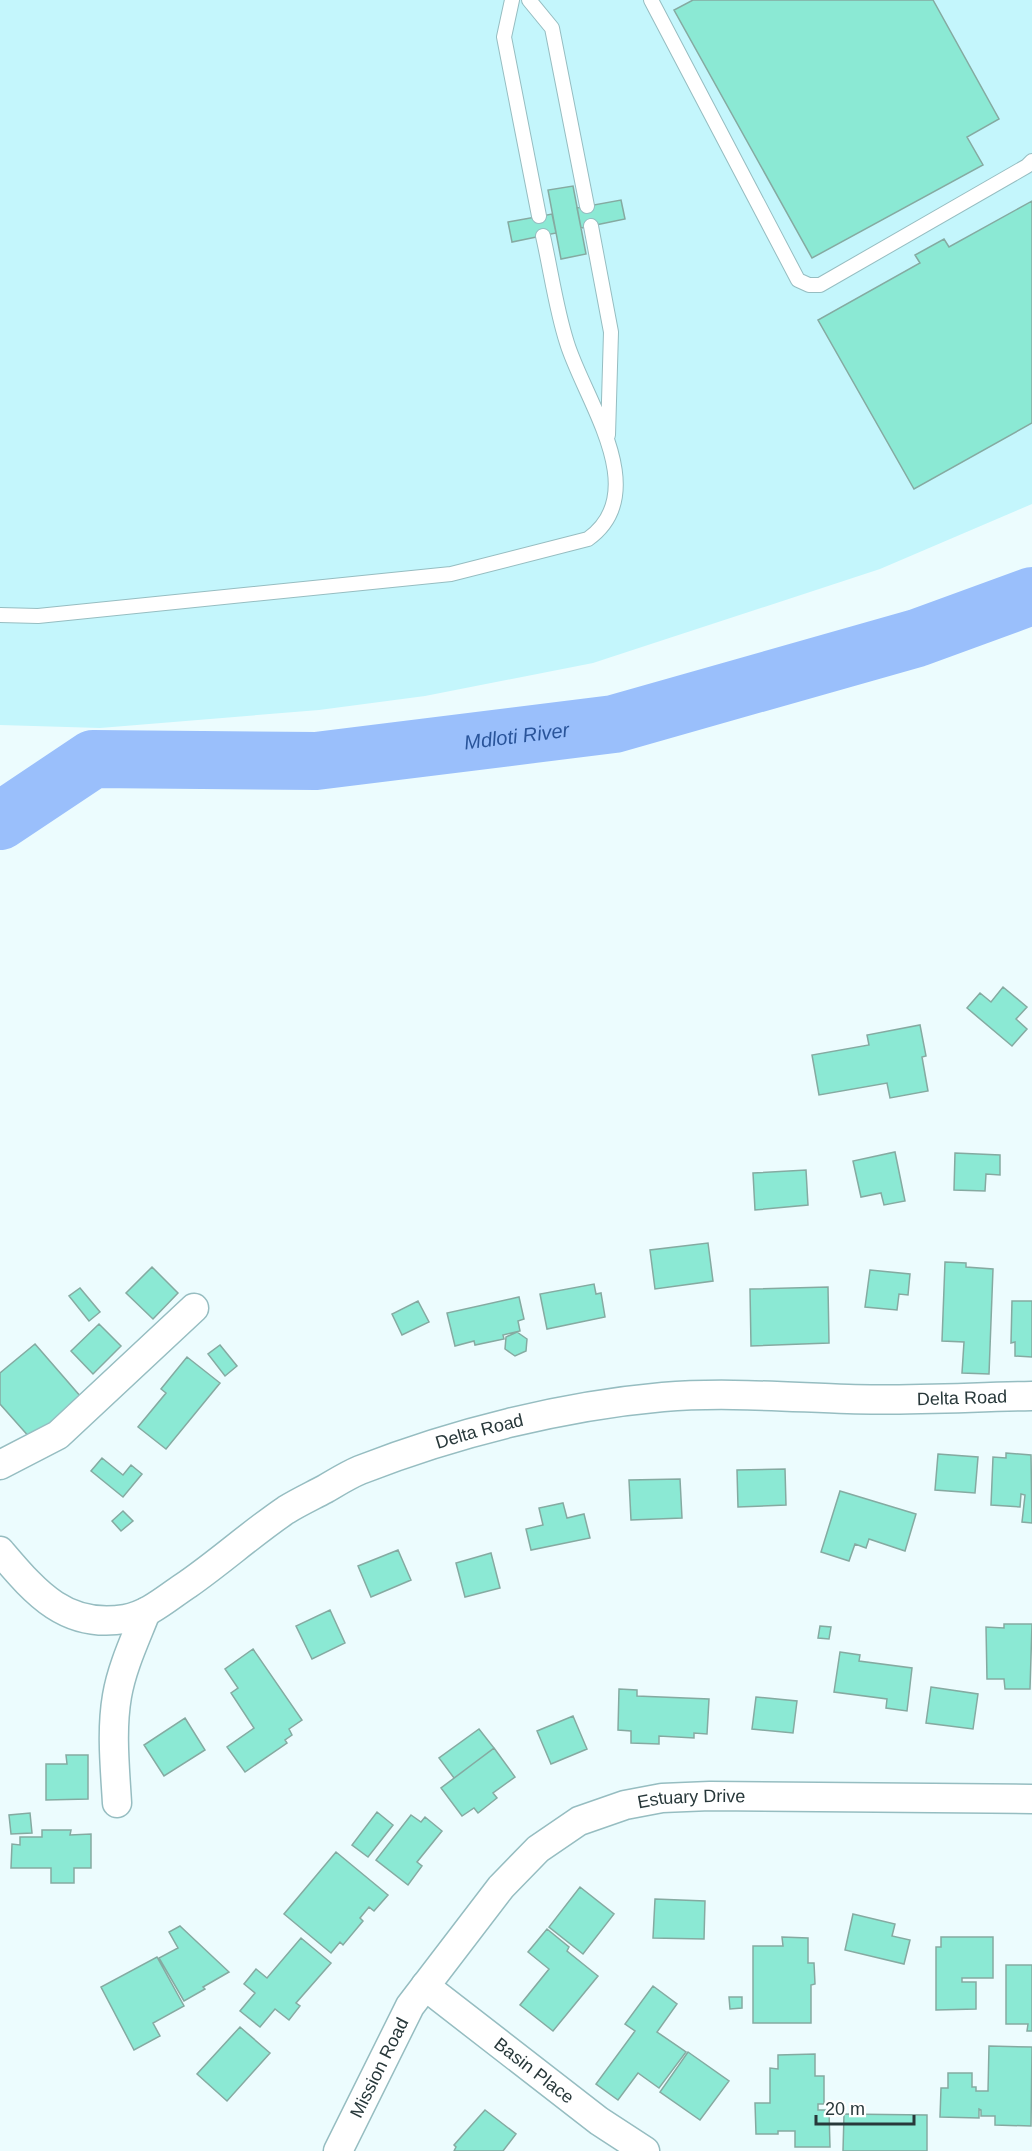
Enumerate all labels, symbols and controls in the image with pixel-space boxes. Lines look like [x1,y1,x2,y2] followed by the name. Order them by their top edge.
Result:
[463,718,572,754] water label: Mdloti River
[917,1387,1007,1409] street label: Delta Road
[433,1410,525,1453] street label: Delta Road
[636,1786,745,1812] street label: Estuary Drive
[346,2014,413,2121] street label: Mission Road
[490,2034,578,2108] street label: Basin Place
[816,2088,914,2126] scale bar
[825,2099,865,2119] text: 20 m

